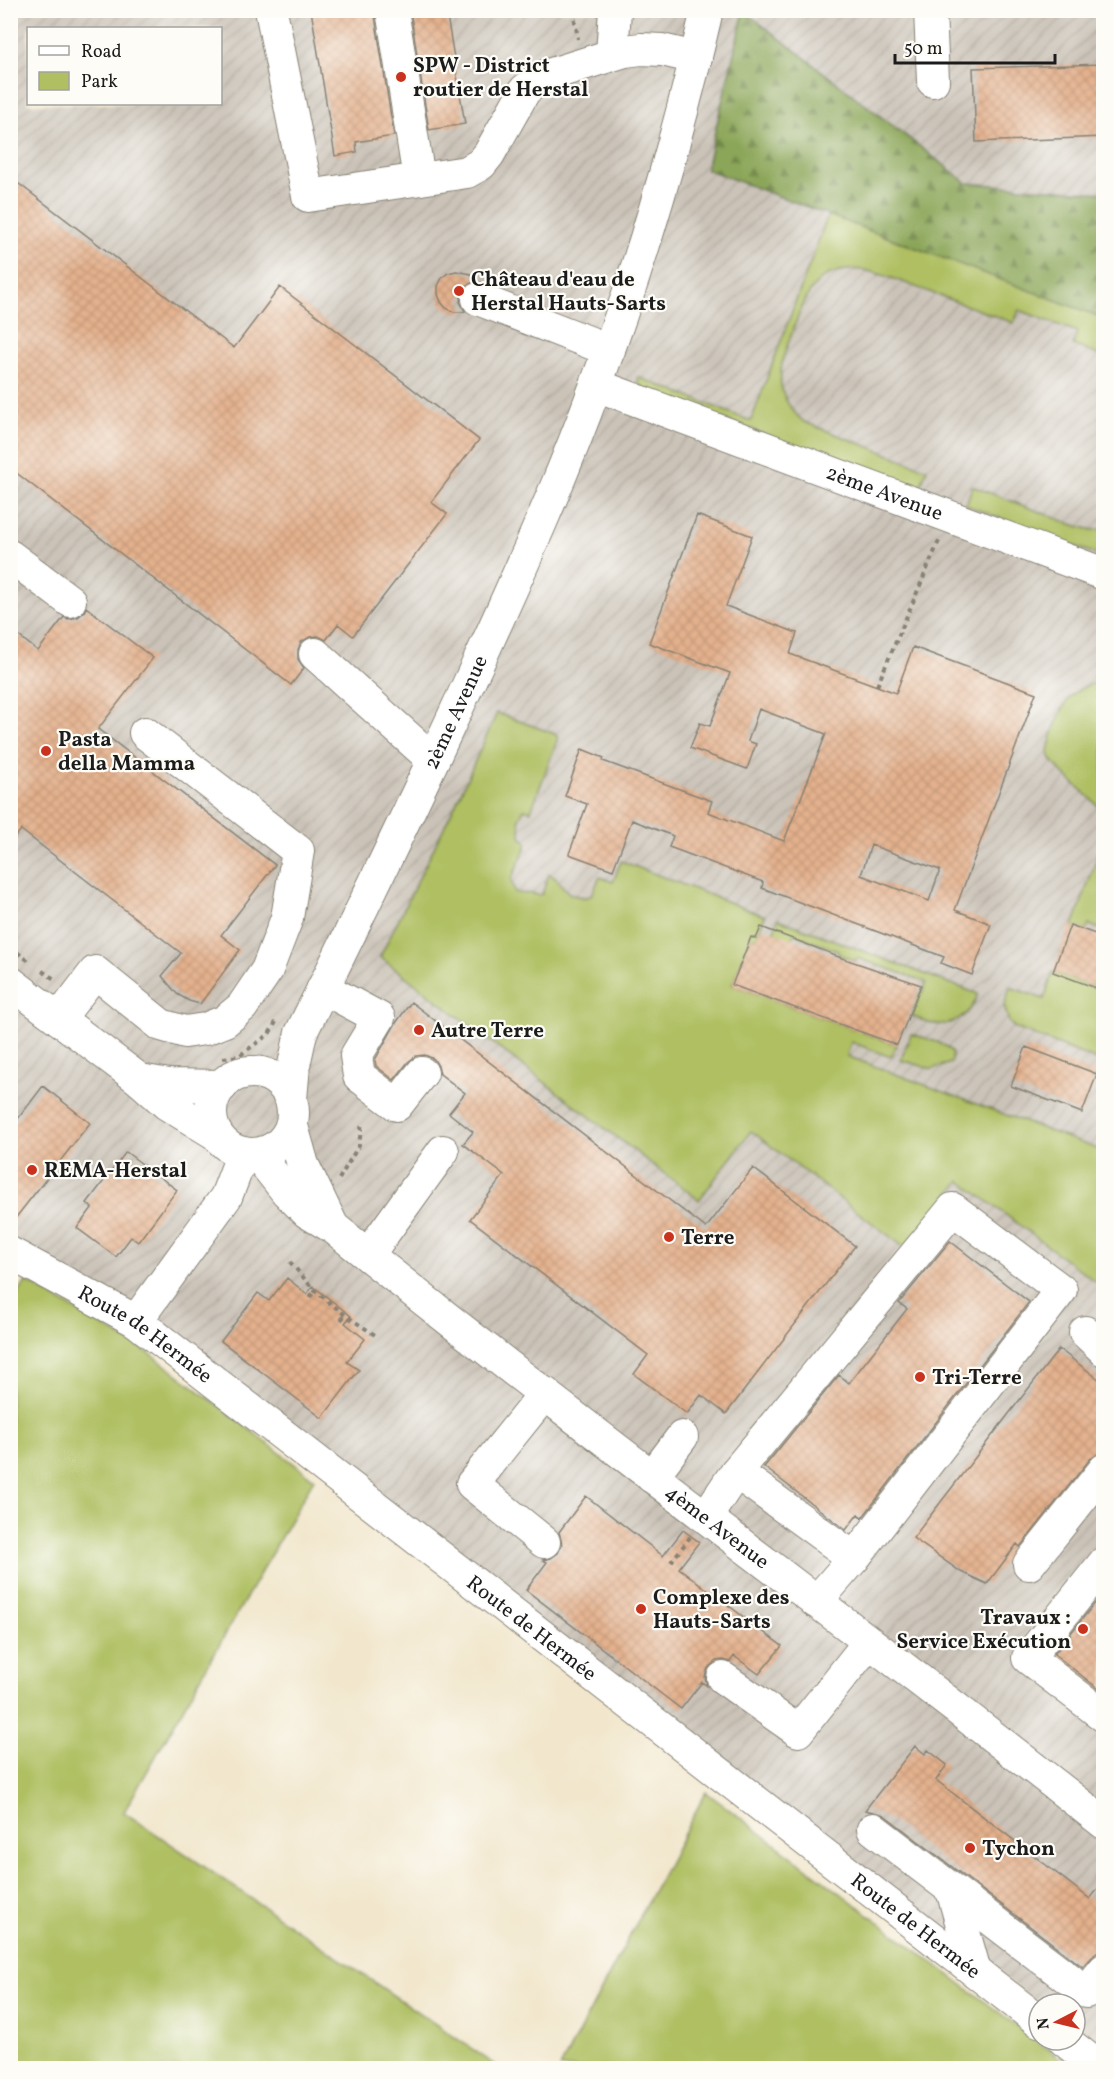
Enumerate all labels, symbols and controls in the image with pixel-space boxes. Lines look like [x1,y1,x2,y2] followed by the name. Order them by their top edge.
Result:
[27,27,222,105] legend
[895,27,1056,65] scale bar
[904,37,943,62] text: 50 m
[81,40,122,65] text: Road
[413,52,588,105] place label: SPW - District routier de Herstal
[81,70,118,95] text: Park
[394,70,408,84] marker: SPW - District routier de Herstal
[471,266,666,319] place label: Château d'eau de Herstal Hauts-Sarts
[452,284,466,298] marker: Château d'eau de Herstal Hauts-Sarts
[822,459,947,529] street label: 2ème Avenue
[418,651,496,775] street label: 2ème Avenue
[58,726,195,779] place label: Pasta della Mamma
[39,744,53,758] marker: Pasta della Mamma
[431,1017,544,1046] place label: Autre Terre
[412,1023,426,1037] marker: Autre Terre
[44,1157,187,1186] place label: REMA-Herstal
[25,1163,39,1177] marker: REMA-Herstal
[681,1224,734,1253] place label: Terre
[662,1230,676,1244] marker: Terre
[72,1279,218,1391] street label: Route de Hermée
[932,1364,1022,1393] place label: Tri-Terre
[913,1370,927,1384] marker: Tri-Terre
[658,1478,775,1577] street label: 4ème Avenue
[460,1569,602,1689] street label: Route de Hermée
[653,1584,789,1637] place label: Complexe des Hauts-Sarts
[634,1602,648,1616] marker: Complexe des Hauts-Sarts
[896,1604,1071,1657] place label: Travaux : Service Exécution
[1076,1622,1090,1636] marker: Travaux : Service Exécution
[982,1835,1055,1864] place label: Tychon
[963,1841,977,1855] marker: Tychon
[844,1867,986,1987] street label: Route de Hermée
[1027,1992,1087,2052] north arrow
[1032,2016,1056,2031] text: N

